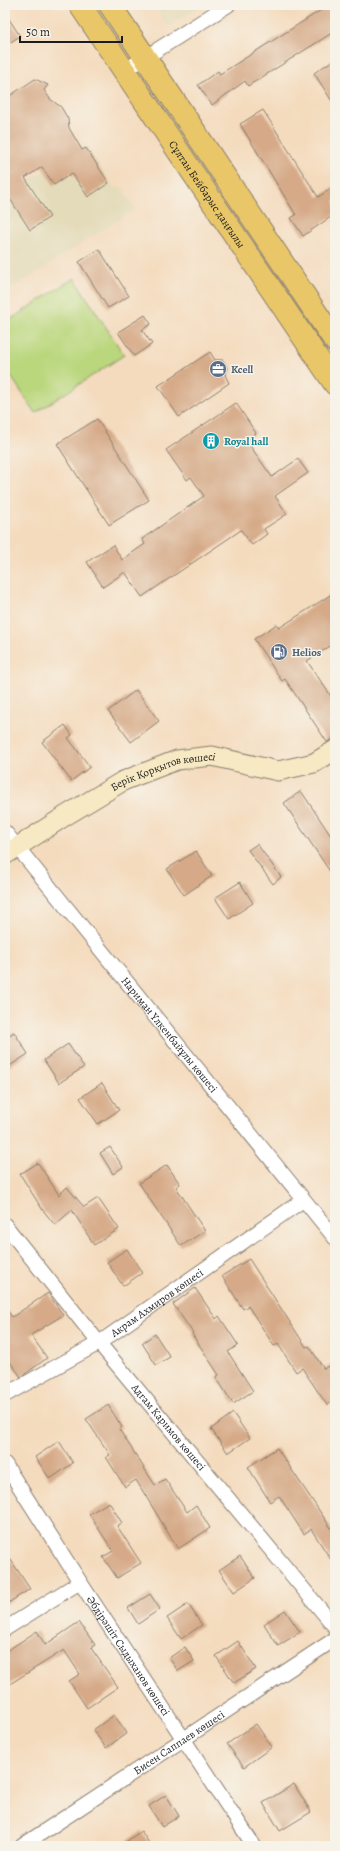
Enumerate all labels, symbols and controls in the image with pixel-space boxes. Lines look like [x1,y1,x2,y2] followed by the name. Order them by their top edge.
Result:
[20,18,122,44] scale bar
[26,24,50,40] text: 50 m
[165,138,248,251] street label: Сұлтан Бейбарыс даңғылы
[208,359,228,379] office icon: Kcell
[231,362,253,377] place label: Kcell
[201,431,221,451] building icon: Royal hall
[224,434,269,449] place label: Royal hall
[269,642,289,662] fuel station icon: Helios
[292,645,322,660] place label: Helios
[108,749,217,795] street label: Берік Қорқытов көшесі
[118,974,221,1096] street label: Нариман Үлкенбайұлы көшесі
[107,1265,206,1341] street label: Акрам Ахмиров көшесі
[127,1380,209,1474] street label: Адгам Каримов көшесі
[83,1593,173,1719] street label: Әбдірәшіт Сыдыханов көшесі
[131,1707,228,1778] street label: Бисен Саппаев көшесі

